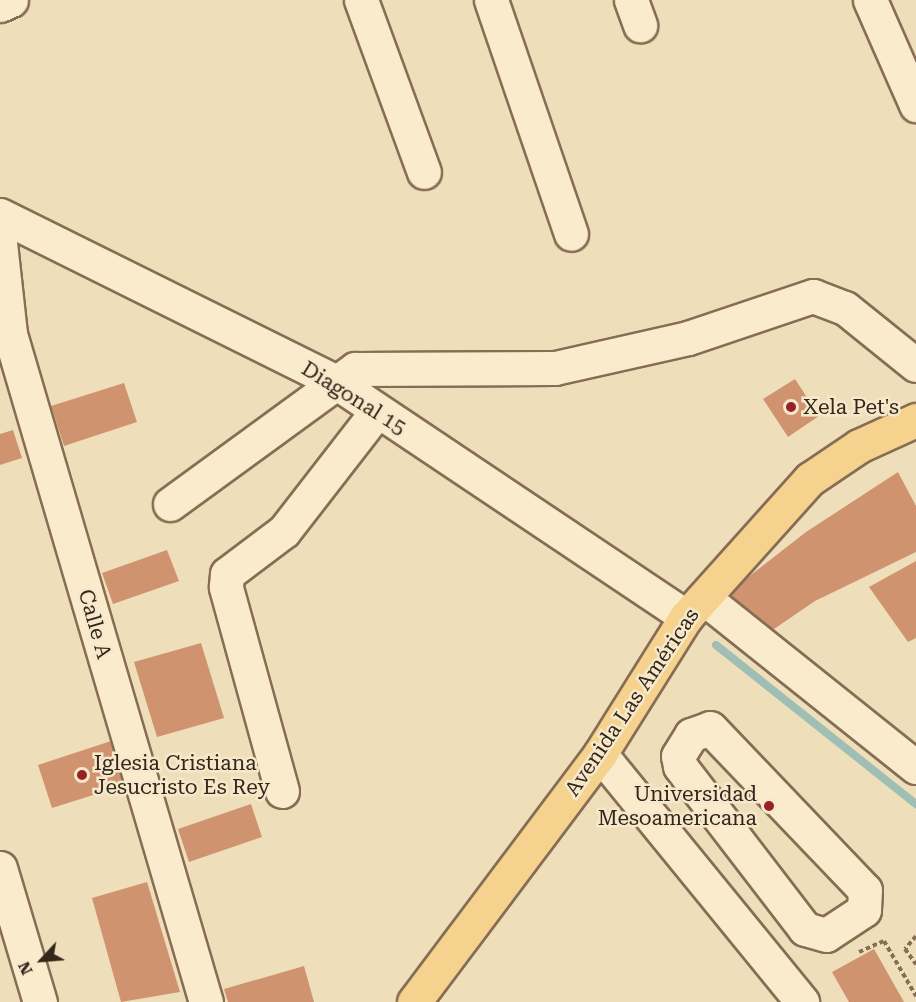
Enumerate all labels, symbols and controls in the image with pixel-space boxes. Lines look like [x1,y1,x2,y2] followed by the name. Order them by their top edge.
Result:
[297,356,411,440] street label: Diagonal 15
[803,394,899,420] place label: Xela Pet's
[784,400,798,414] marker: Xela Pet's
[73,586,117,662] street label: Calle A
[560,603,704,801] street label: Avenida Las Américas
[94,750,270,800] place label: Iglesia Cristiana Jesucristo Es Rey
[75,768,89,782] marker: Iglesia Cristiana Jesucristo Es Rey
[598,781,757,831] place label: Universidad Mesoamericana
[762,799,776,813] marker: Universidad Mesoamericana
[12,930,72,990] north arrow
[14,958,37,978] text: N

